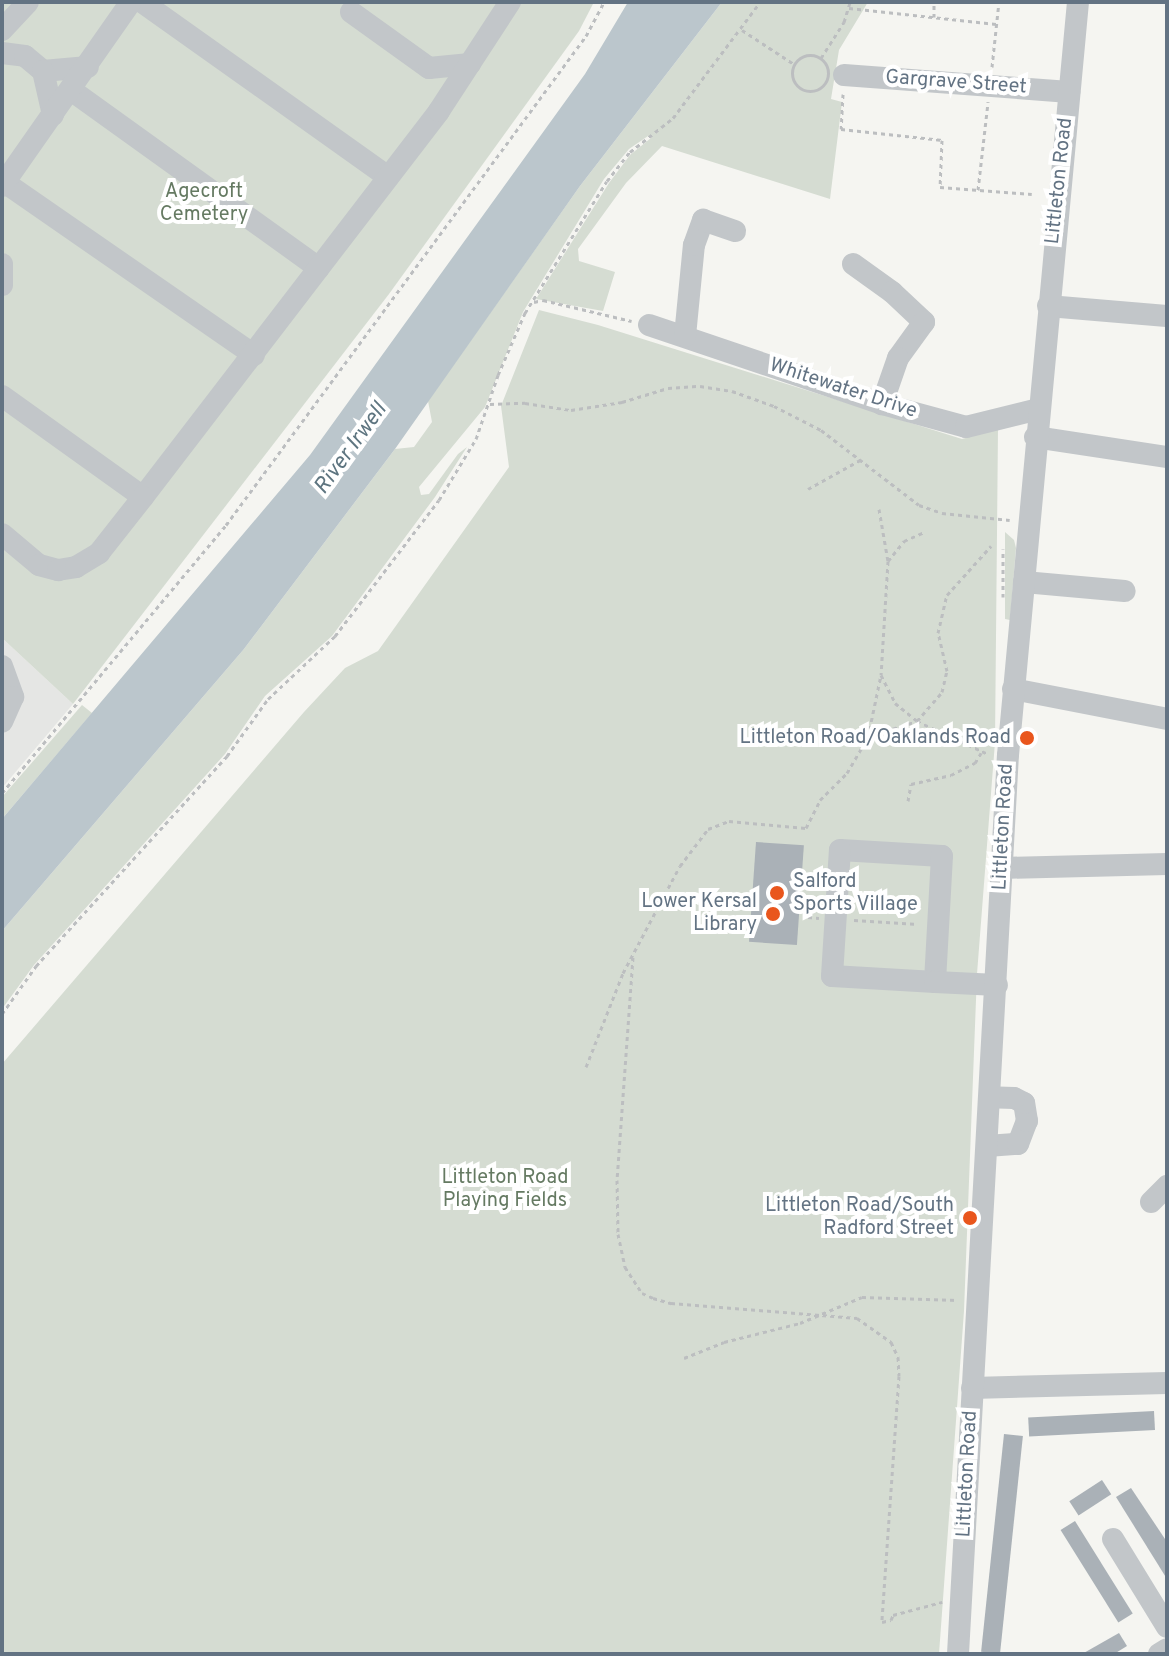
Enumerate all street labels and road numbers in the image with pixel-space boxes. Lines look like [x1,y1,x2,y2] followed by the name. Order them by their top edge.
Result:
[884,66,1028,100] street label: Gargrave Street
[1041,117,1079,245] street label: Littleton Road
[766,354,920,424] street label: Whitewater Drive
[989,763,1019,891] street label: Littleton Road
[953,1410,983,1538] street label: Littleton Road

